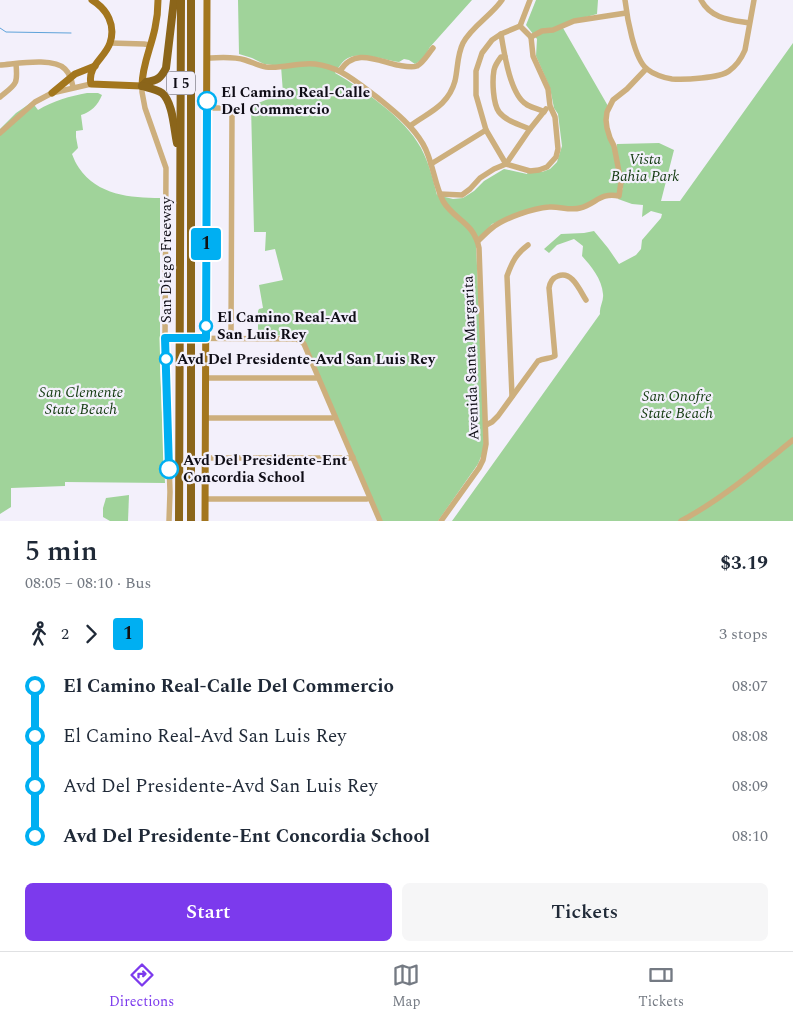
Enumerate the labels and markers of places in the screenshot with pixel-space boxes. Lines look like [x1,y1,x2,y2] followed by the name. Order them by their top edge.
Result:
[221,81,370,121] place label: El Camino Real-Calle Del Commercio
[197,91,217,111] marker: El Camino Real-Calle Del Commercio
[217,306,357,346] place label: El Camino Real-Avd San Luis Rey
[199,319,213,333] marker: El Camino Real-Avd San Luis Rey
[177,348,436,371] place label: Avd Del Presidente-Avd San Luis Rey
[159,352,173,366] marker: Avd Del Presidente-Avd San Luis Rey
[183,449,347,489] place label: Avd Del Presidente-Ent Concordia School
[159,459,179,479] marker: Avd Del Presidente-Ent Concordia School

